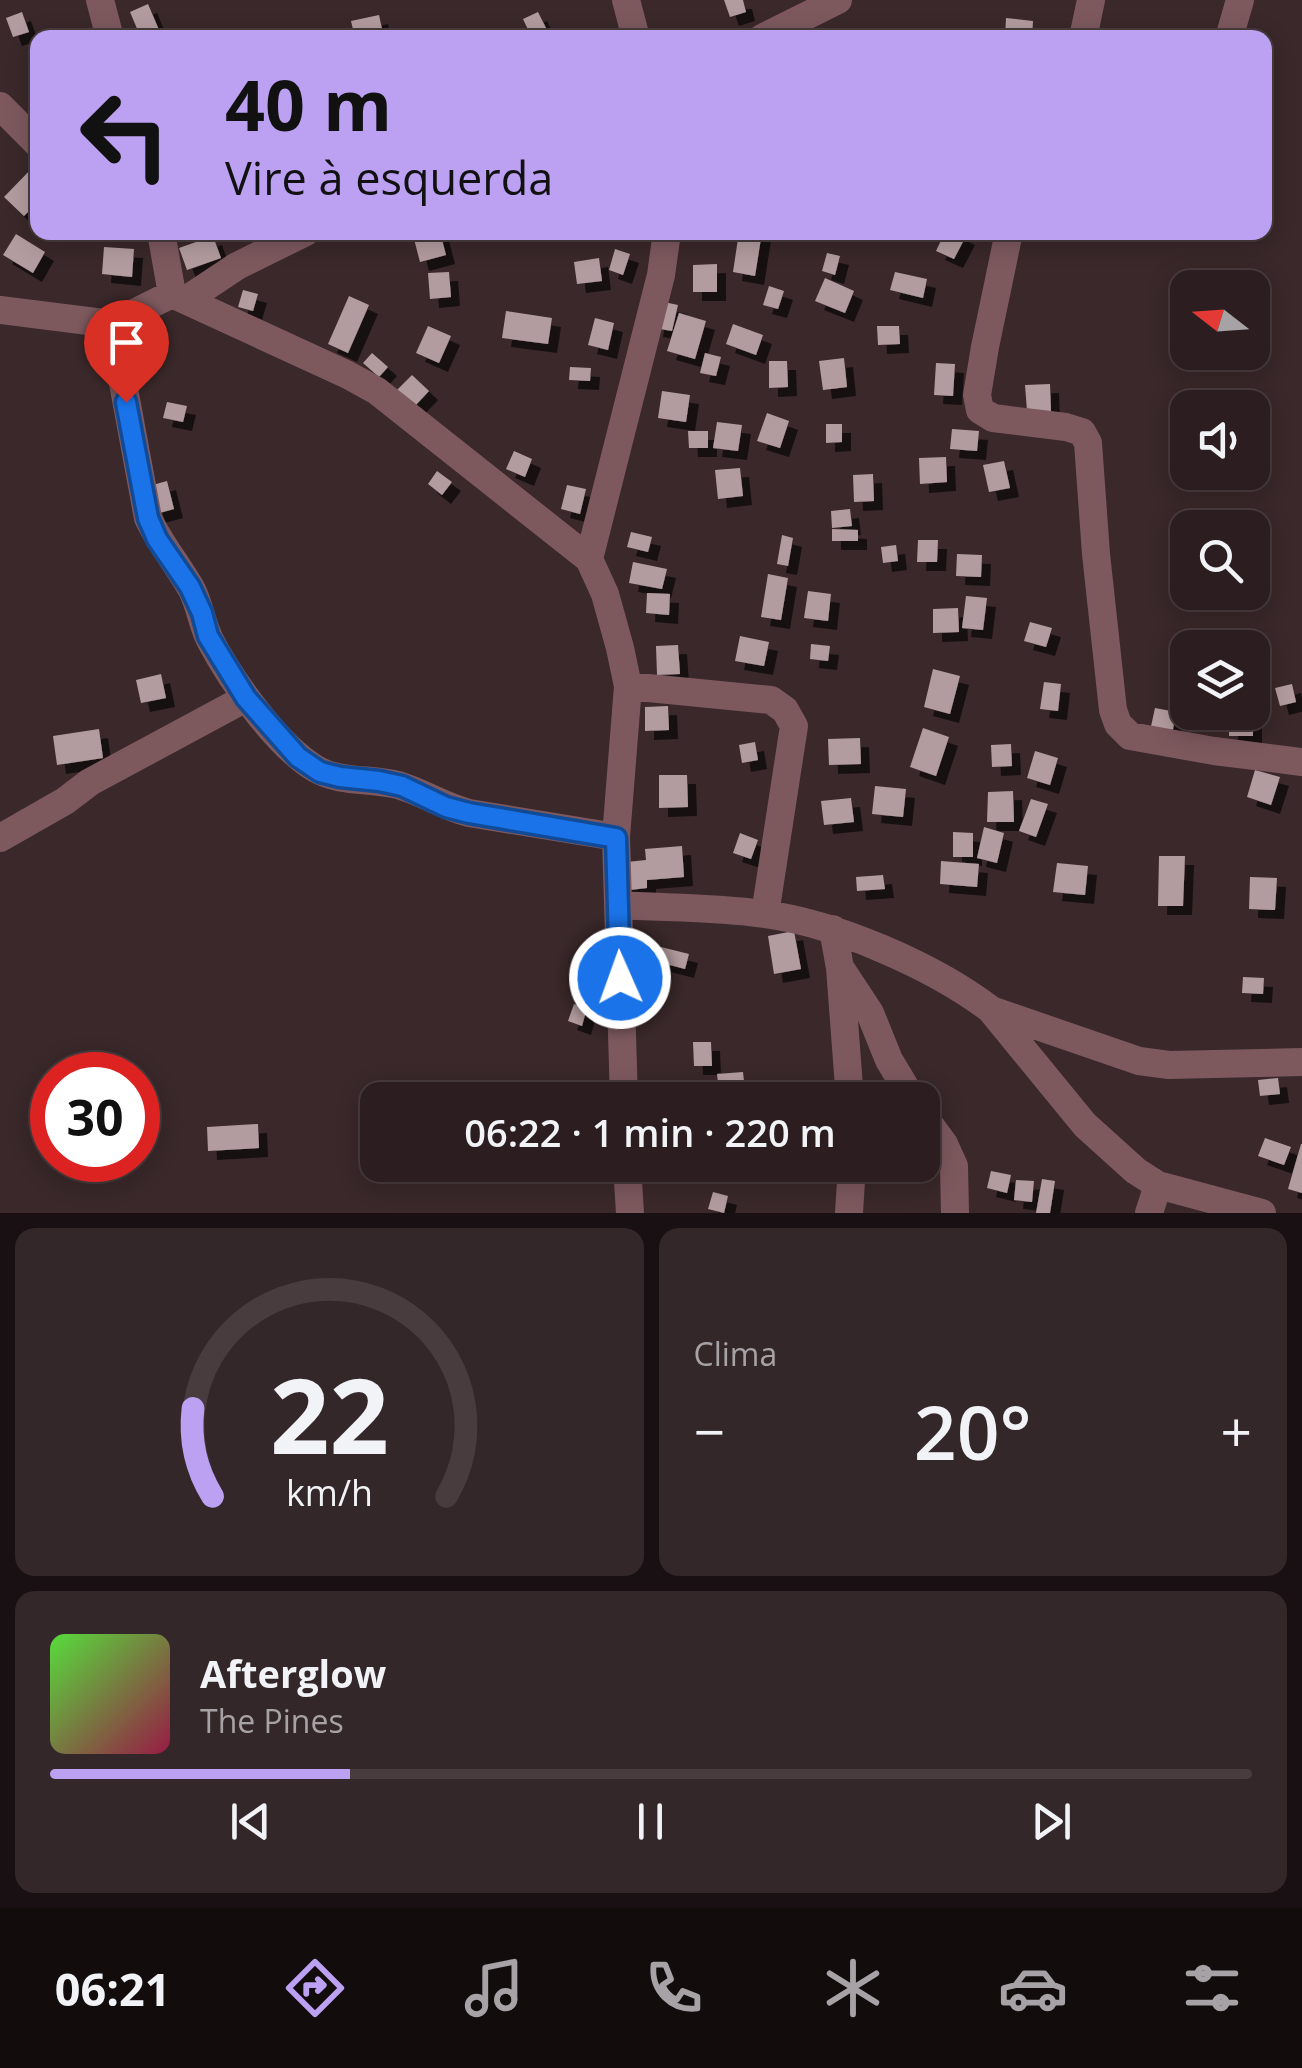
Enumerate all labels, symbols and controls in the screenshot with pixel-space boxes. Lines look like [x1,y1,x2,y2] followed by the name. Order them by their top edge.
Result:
[225,56,392,152] text: 40 m
[60,70,190,200] icon: left
[225,147,553,208] text: Vire à esquerda
[1170,270,1270,370] north arrow
[1170,270,1270,730] map controls
[84,300,169,403] pin
[99,315,154,370] icon: arrive
[1170,390,1270,490] button: sound
[1170,510,1270,610] button: search
[1170,630,1270,730] button: layers
[568,926,672,1030] position arrow
[30,1052,160,1182] speed limit sign: 30
[464,1106,836,1158] text: 06:22 · 1 min · 220 m
[694,1332,777,1375] text: Clima
[270,1343,389,1484] text: 22
[914,1380,1032,1482] text: 20°
[694,1393,725,1468] text: −
[1221,1393,1252,1468] text: +
[286,1468,373,1516] text: km/h
[200,1647,386,1699] text: Afterglow
[200,1699,344,1742] text: The Pines
[223,1794,278,1849] icon: previous
[623,1794,678,1849] icon: pause
[1024,1794,1079,1849] icon: next
[280,1953,350,2023] icon: directions
[459,1953,529,2023] icon: music
[639,1953,709,2023] icon: phone
[818,1953,888,2023] icon: climate
[998,1953,1068,2023] icon: car
[1177,1953,1247,2023] icon: filters
[55,1958,170,2019] text: 06:21

